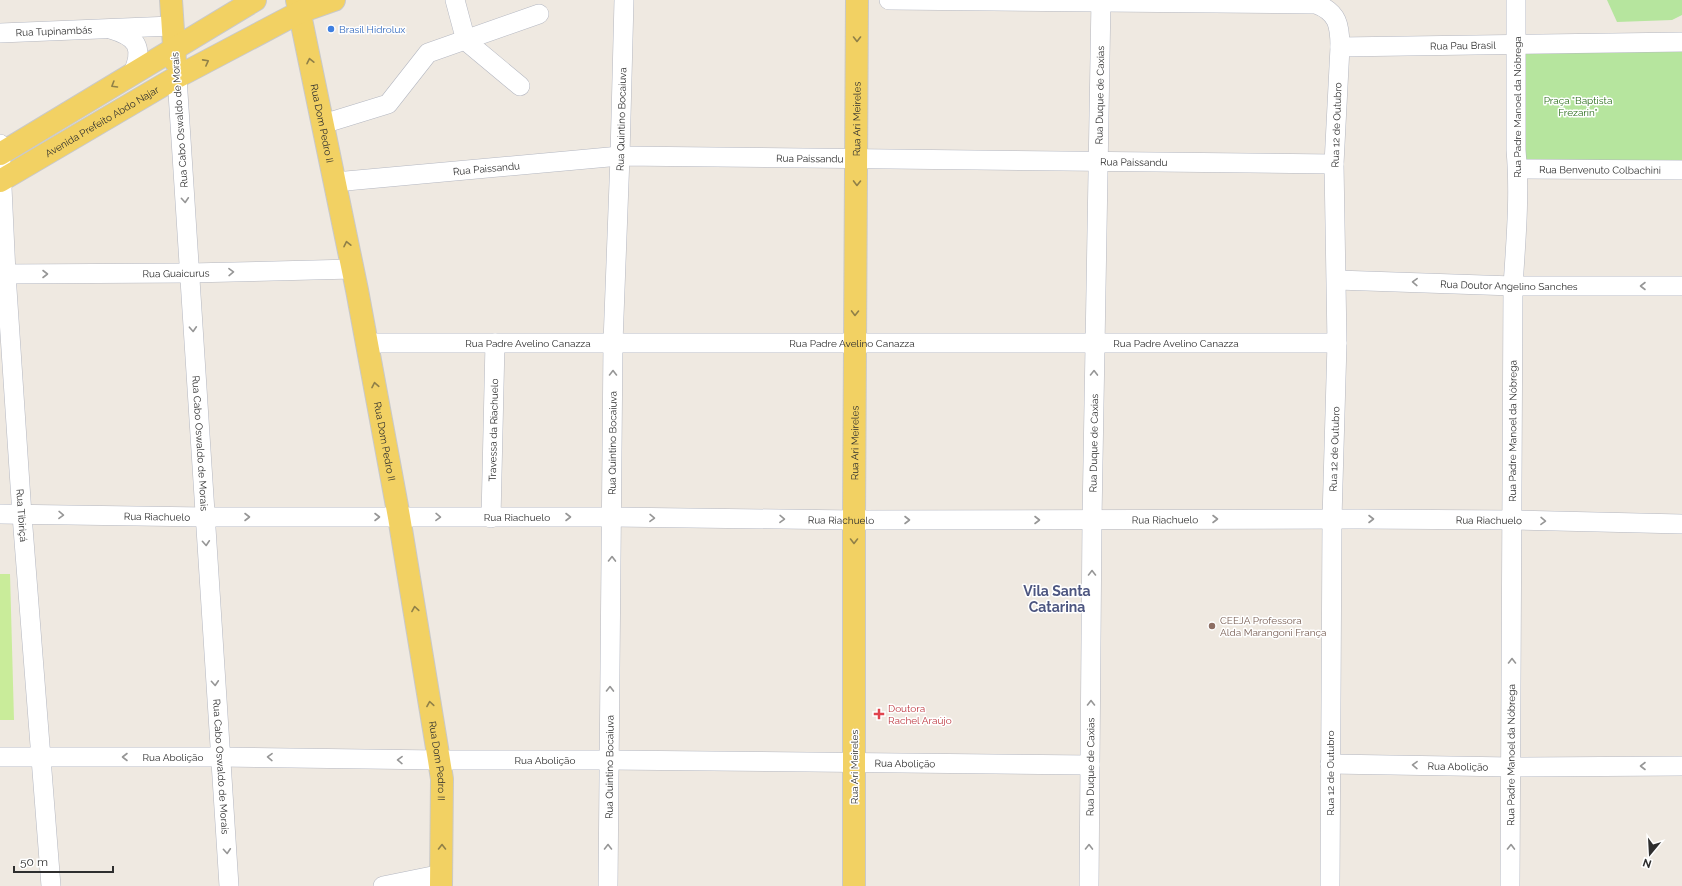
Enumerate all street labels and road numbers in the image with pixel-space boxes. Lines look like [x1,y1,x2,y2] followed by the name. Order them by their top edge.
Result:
[15,24,93,38] street label: Rua Tupinambás
[1512,36,1523,178] street label: Rua Padre Manoel da Nóbrega
[1430,40,1496,52] street label: Rua Pau Brasil
[1094,46,1106,144] street label: Rua Duque de Caxias
[169,52,190,188] street label: Rua Cabo Oswaldo de Morais
[614,67,628,171] street label: Rua Quintino Bocaiuva
[851,82,863,156] street label: Rua Ari Meireles
[1330,82,1343,168] street label: Rua 12 de Outubro
[309,83,336,164] street label: Rua Dom Pedro II
[43,84,161,159] street label: Avenida Prefeito Abdo Najar
[776,153,844,165] street label: Rua Paissandu
[1100,156,1168,168] street label: Rua Paissandu
[452,160,521,177] street label: Rua Paissandu
[1539,164,1661,176] street label: Rua Benvenuto Colbachini
[142,268,210,279] street label: Rua Guaicurus
[1440,279,1578,292] street label: Rua Doutor Angelino Sanches
[465,338,591,349] street label: Rua Padre Avelino Canazza
[789,338,915,349] street label: Rua Padre Avelino Canazza
[1113,338,1239,349] street label: Rua Padre Avelino Canazza
[1507,360,1519,502] street label: Rua Padre Manoel da Nóbrega
[190,375,210,512] street label: Rua Cabo Oswaldo de Morais
[487,378,500,482] street label: Travessa da Riachuelo
[607,391,619,495] street label: Rua Quintino Bocaiuva
[1087,393,1100,492] street label: Rua Duque de Caxias
[372,401,397,482] street label: Rua Dom Pedro II
[849,406,861,480] street label: Rua Ari Meireles
[1328,406,1341,492] street label: Rua 12 de Outubro
[14,488,29,542] street label: Rua Tibiriçá
[124,511,190,523] street label: Rua Riachuelo
[484,512,550,523] street label: Rua Riachuelo
[808,514,874,526] street label: Rua Riachuelo
[1132,514,1198,525] street label: Rua Riachuelo
[1456,515,1522,526] street label: Rua Riachuelo
[1505,684,1517,826] street label: Rua Padre Manoel da Nóbrega
[211,698,231,835] street label: Rua Cabo Oswaldo de Morais
[604,715,616,819] street label: Rua Quintino Bocaiuva
[1085,717,1096,816] street label: Rua Duque de Caxias
[427,720,447,801] street label: Rua Dom Pedro II
[849,730,860,804] street label: Rua Ari Meireles
[1325,730,1336,816] street label: Rua 12 de Outubro
[143,752,203,763] street label: Rua Abolição
[515,755,575,766] street label: Rua Abolição
[874,758,935,769] street label: Rua Abolição
[1427,761,1489,773] street label: Rua Abolição

